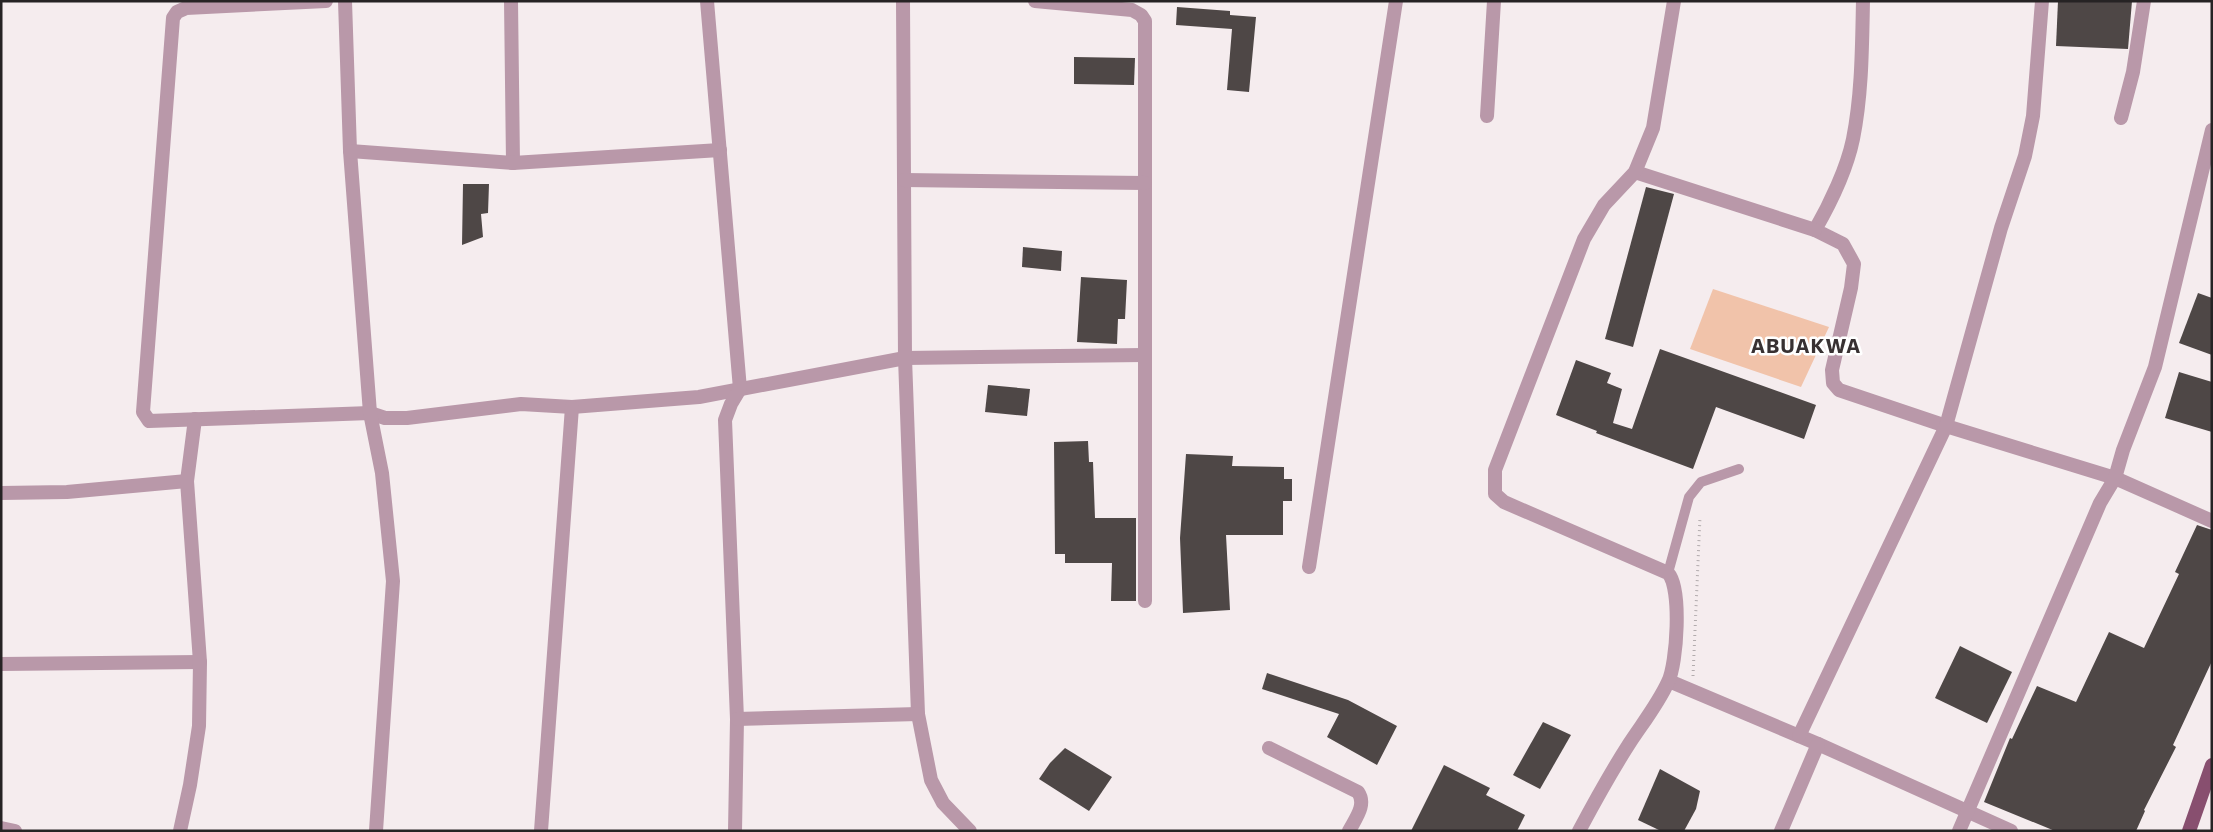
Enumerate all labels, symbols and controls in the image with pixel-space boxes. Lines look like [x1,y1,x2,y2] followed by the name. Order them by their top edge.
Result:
[1751,333,1861,357] district label: ABUAKWA

